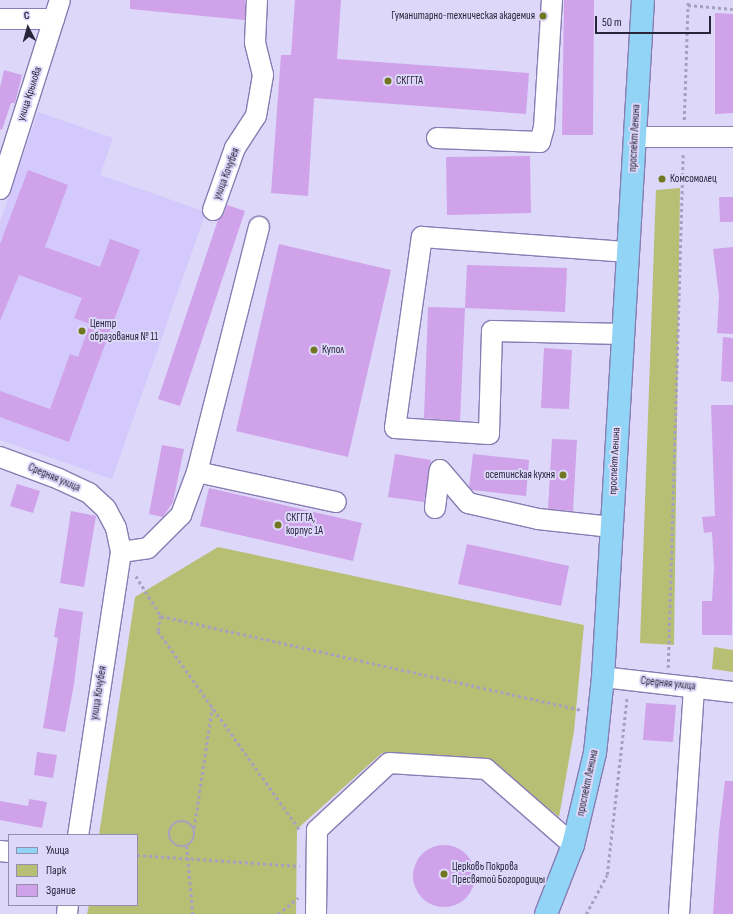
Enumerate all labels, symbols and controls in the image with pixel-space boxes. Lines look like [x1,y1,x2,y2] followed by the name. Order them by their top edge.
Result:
[8,8,48,48] north arrow
[597,8,713,34] scale bar
[23,9,30,22] text: С
[391,9,535,23] place label: Гуманитарно-техническая академия
[538,11,548,21] marker: Гуманитарно-техническая академия
[602,15,622,30] text: 50 m
[15,65,45,123] street label: улица Крылова
[396,74,423,88] place label: СКГГТА
[383,76,393,86] marker: СКГГТА
[627,104,643,172] street label: проспект Ленина
[211,146,243,202] street label: улица Кочубея
[670,172,717,186] place label: Комсомолец
[657,174,667,184] marker: Комсомолец
[90,318,158,344] place label: Центр образования № 11
[77,326,87,336] marker: Центр образования № 11
[322,343,344,357] place label: Купол
[309,345,319,355] marker: Купол
[607,427,623,495] street label: проспект Ленина
[26,461,82,495] street label: Средняя улица
[485,468,555,482] place label: осетинская кухня
[558,470,568,480] marker: осетинская кухня
[286,512,323,538] place label: СКГГТА, корпус 1А
[273,520,283,530] marker: СКГГТА, корпус 1А
[88,665,110,721] street label: улица Кочубея
[640,675,696,693] street label: Средняя улица
[575,749,601,817] street label: проспект Ленина
[8,834,138,906] legend
[46,843,69,858] text: Улица
[452,861,545,887] place label: Церковь Покрова Пресвятой Богородицы
[46,863,66,878] text: Парк
[439,869,449,879] marker: Церковь Покрова Пресвятой Богородицы
[46,883,76,898] text: Здание

